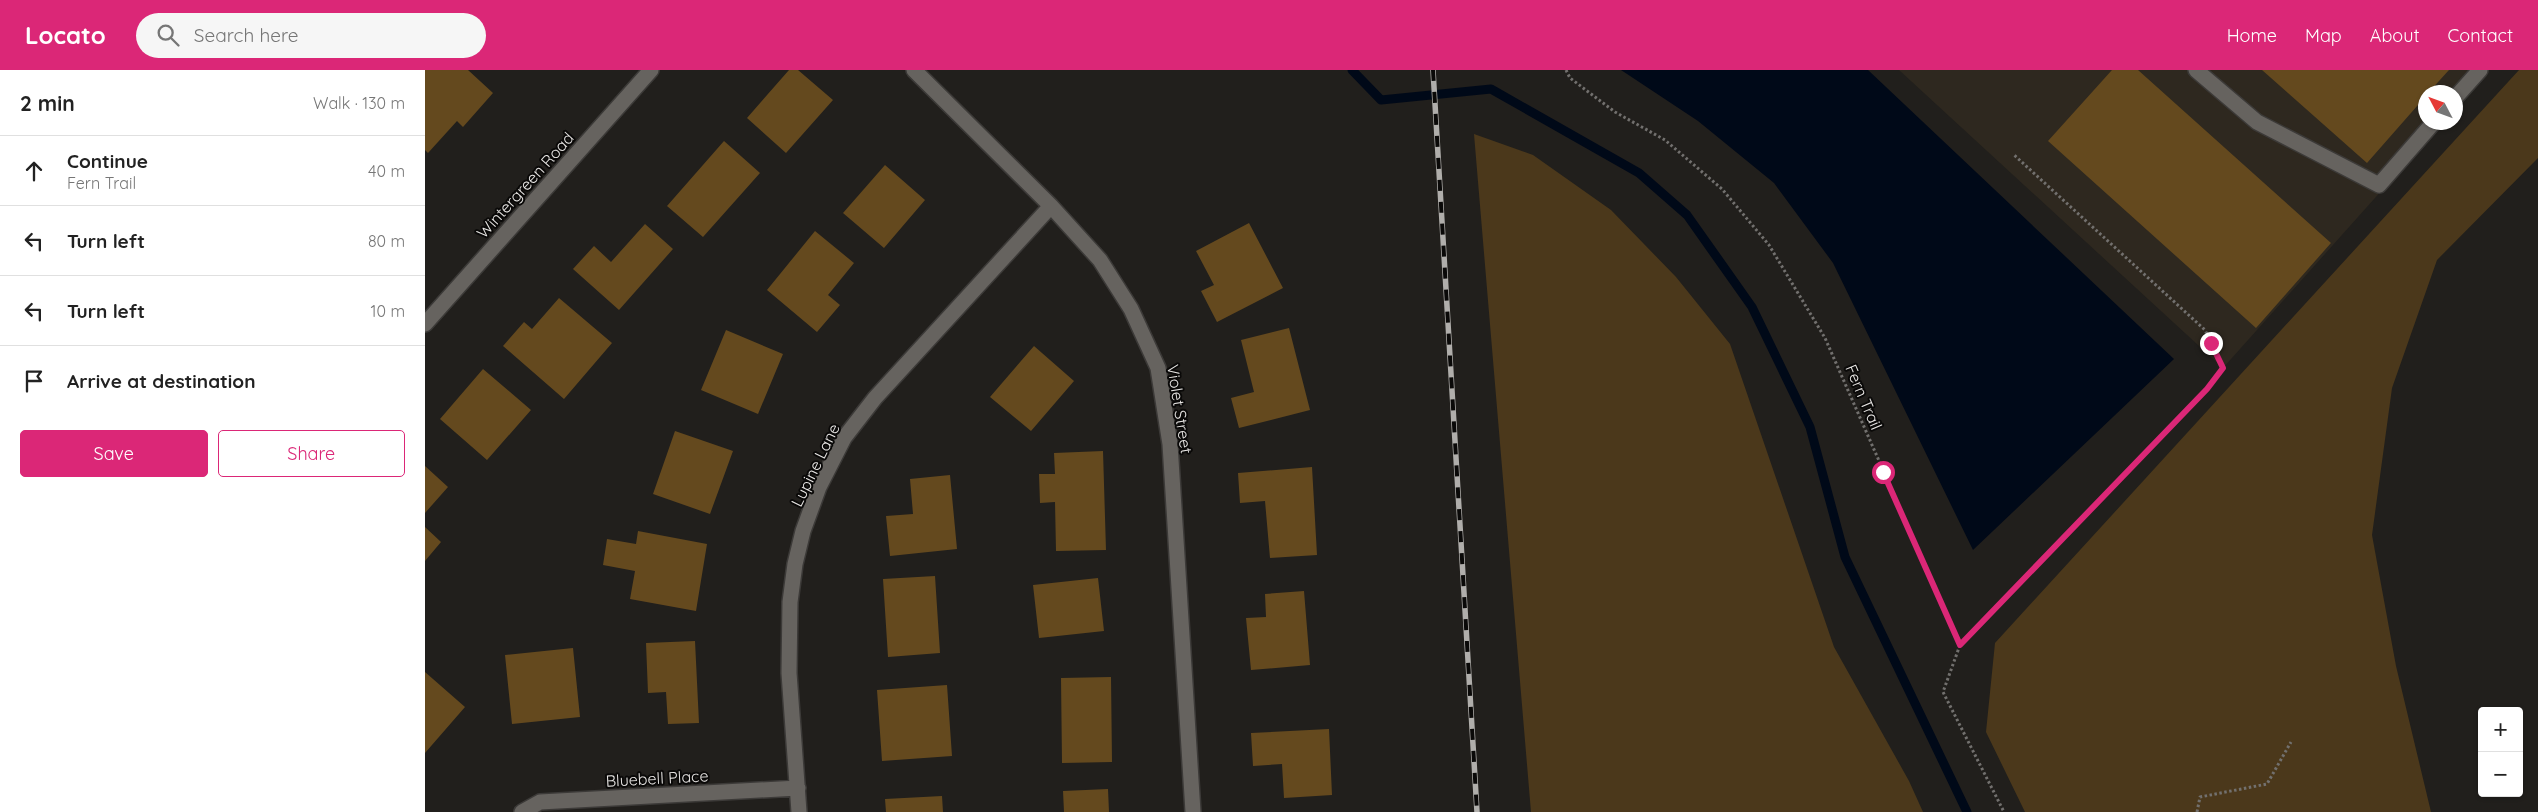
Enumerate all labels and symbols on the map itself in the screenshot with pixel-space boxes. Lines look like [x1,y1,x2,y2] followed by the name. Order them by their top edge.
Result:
[2418,85,2463,130] north arrow
[472,128,578,242] street label: Wintergreen Road
[2200,332,2223,355] route end
[1841,361,1887,433] street label: Fern Trail
[1163,363,1197,455] street label: Violet Street
[786,420,844,510] street label: Lupine Lane
[1872,461,1895,484] route start
[605,765,709,791] street label: Bluebell Place

